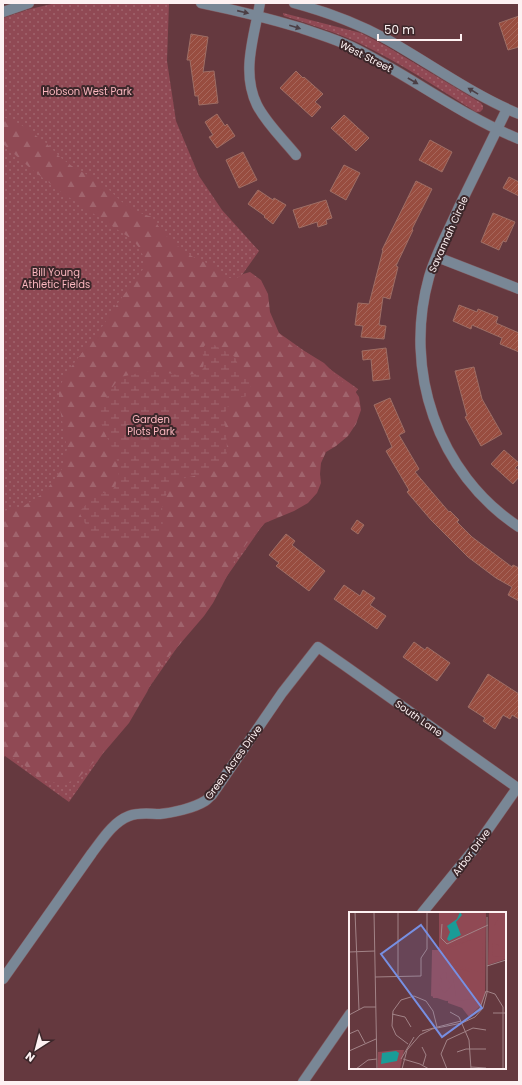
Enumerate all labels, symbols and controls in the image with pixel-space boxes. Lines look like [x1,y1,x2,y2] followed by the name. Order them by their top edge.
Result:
[237,10,249,16] one-way arrow
[378,16,461,42] scale bar
[384,21,415,38] text: 50 m
[290,24,302,30] one-way arrow
[337,37,395,76] street label: West Street
[407,77,419,84] one-way arrow
[42,84,133,99] park label: Hobson West Park
[467,88,479,95] one-way arrow
[425,194,472,275] street label: Savannah Circle
[22,265,90,292] park label: Bill Young Athletic Fields
[127,412,176,439] park label: Garden Plots Park
[392,696,446,740] street label: South Lane
[201,722,266,803] street label: Green Acres Drive
[449,826,494,879] street label: Arbor Drive
[349,912,506,1069] inset map
[16,1029,56,1069] north arrow
[22,1048,38,1066] text: N

